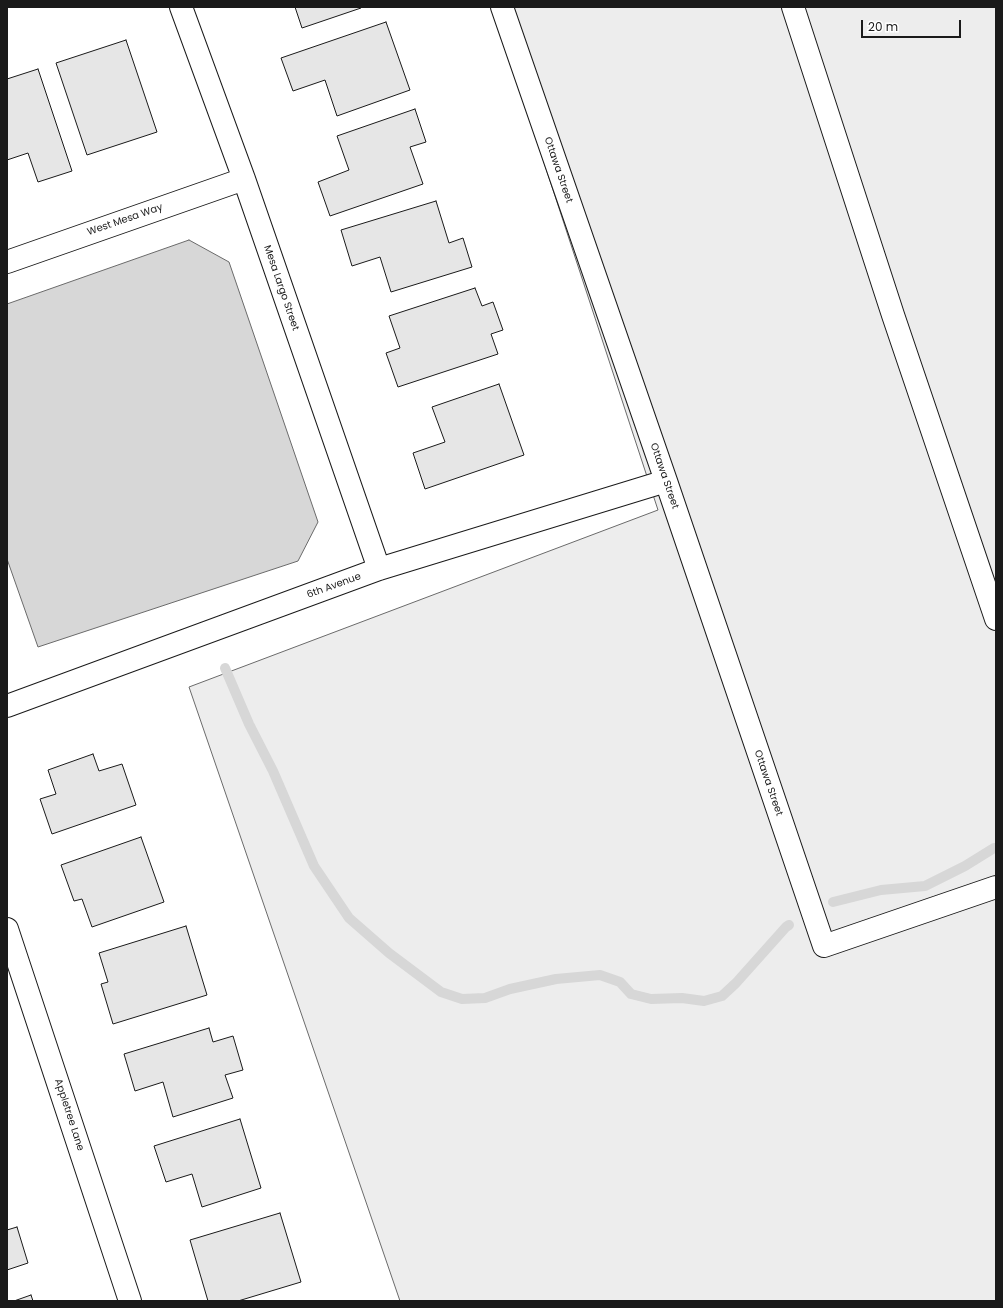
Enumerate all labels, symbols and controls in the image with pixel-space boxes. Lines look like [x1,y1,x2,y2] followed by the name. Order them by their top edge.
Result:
[863,12,963,38] scale bar
[868,18,898,35] text: 20 m
[541,136,575,204] street label: Ottawa Street
[86,201,164,239] street label: West Mesa Way
[261,244,301,332] street label: Mesa Largo Street
[647,442,681,510] street label: Ottawa Street
[305,571,363,601] street label: 6th Avenue
[751,749,785,817] street label: Ottawa Street
[52,1077,86,1153] street label: Appletree Lane

